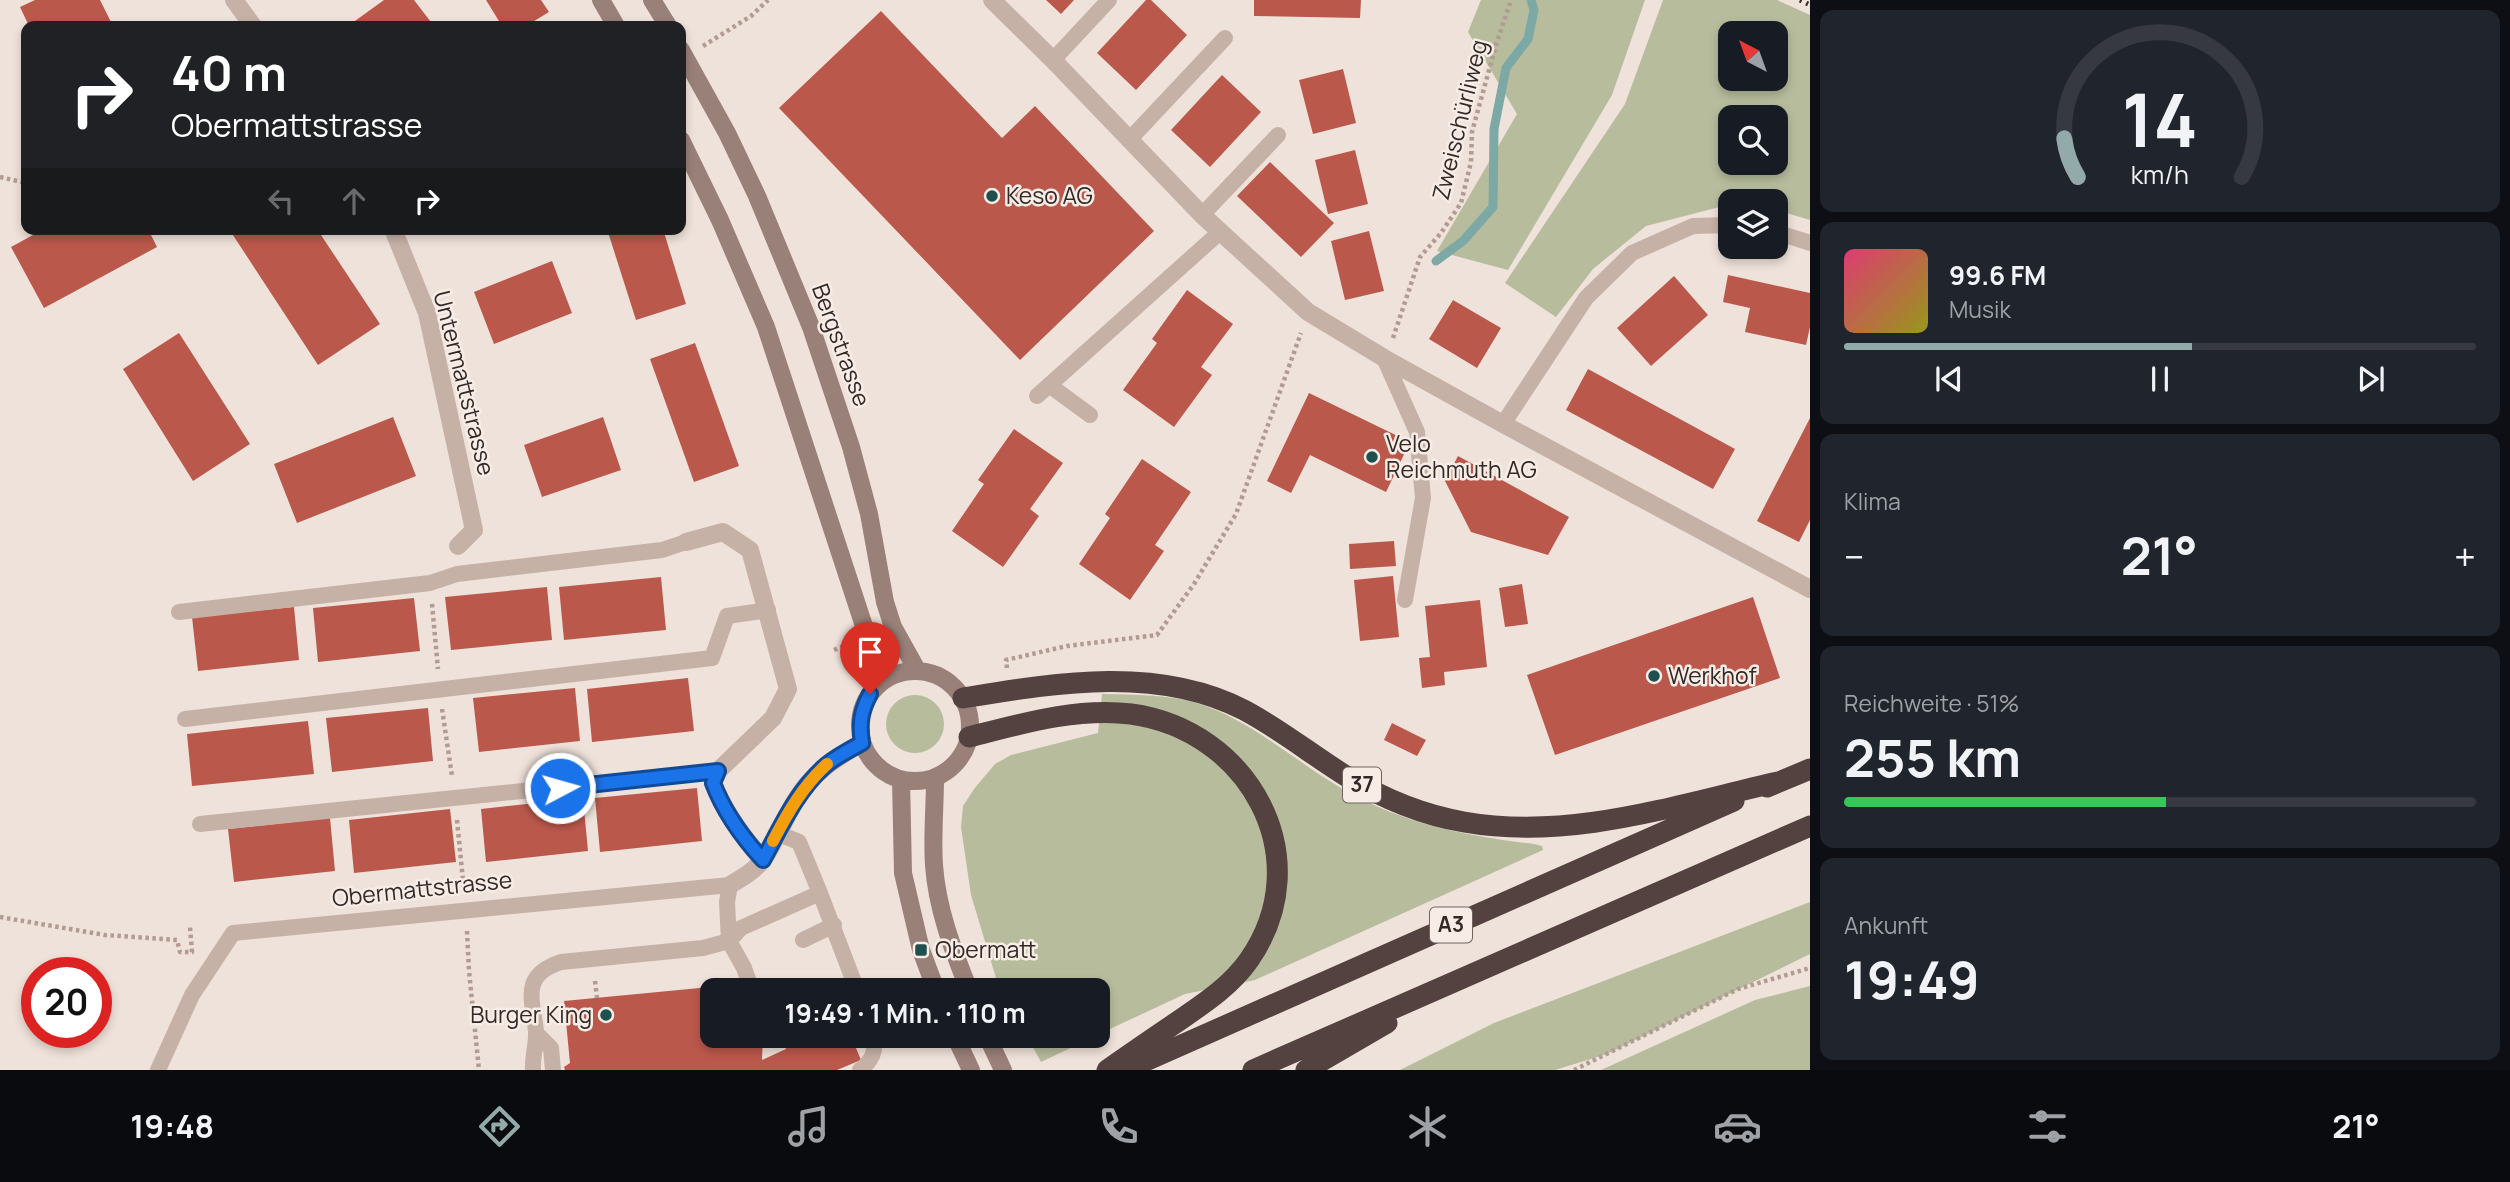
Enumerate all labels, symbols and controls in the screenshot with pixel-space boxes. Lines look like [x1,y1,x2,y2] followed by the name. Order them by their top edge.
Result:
[1718,21,1788,91] north arrow
[1718,21,1788,259] map controls
[1424,36,1494,203] street label: Zweischürliweg
[171,39,287,106] text: 40 m
[56,49,147,140] icon: right
[2122,69,2198,169] text: 14
[171,103,423,147] text: Obermattstrasse
[1718,105,1788,175] button: search
[2131,157,2189,192] text: km/h
[1006,179,1093,211] place label: Keso AG
[262,182,300,220] icon: left
[335,182,373,220] icon: ahead
[408,182,446,220] icon: right
[984,188,1000,204] marker: Keso AG
[1718,189,1788,259] button: layers
[1949,257,2046,293] text: 99.6 FM
[805,279,879,410] street label: Bergstrasse
[427,287,503,478] street label: Untermattstrasse
[1949,293,2011,325] text: Musik
[1930,360,1968,398] icon: previous
[2141,360,2179,398] icon: pause
[2352,360,2390,398] icon: next
[1386,427,1537,485] place label: Velo Reichmuth AG
[1364,449,1380,465] marker: Velo Reichmuth AG
[1844,485,1901,517] text: Klima
[2121,520,2198,591] text: 21°
[1844,530,1865,582] text: −
[2454,530,2476,582] text: +
[840,622,900,694] pin
[851,633,889,671] icon: arrive
[1668,659,1757,691] place label: Werkhof
[1646,668,1662,684] marker: Werkhof
[1844,687,2019,719] text: Reichweite · 51%
[1844,722,2021,793] text: 255 km
[523,751,597,825] position arrow
[1343,768,1381,802] road number: 37
[330,863,513,913] street label: Obermattstrasse
[1430,908,1472,942] road number: A3
[1844,909,1928,941] text: Ankunft
[935,933,1036,965] place label: Obermatt
[913,942,929,958] marker: Obermatt
[1844,944,1980,1015] text: 19:49
[21,957,112,1048] speed limit sign: 20
[784,995,1026,1031] text: 19:49 · 1 Min. · 110 m
[470,998,592,1030] place label: Burger King
[598,1007,614,1023] marker: Burger King
[475,1102,524,1151] icon: directions
[784,1102,833,1151] icon: music
[1094,1102,1143,1151] icon: phone
[1403,1102,1452,1151] icon: climate
[1713,1102,1762,1151] icon: car
[2023,1102,2072,1151] icon: filters
[130,1104,214,1148] text: 19:48
[2332,1104,2380,1148] text: 21°

